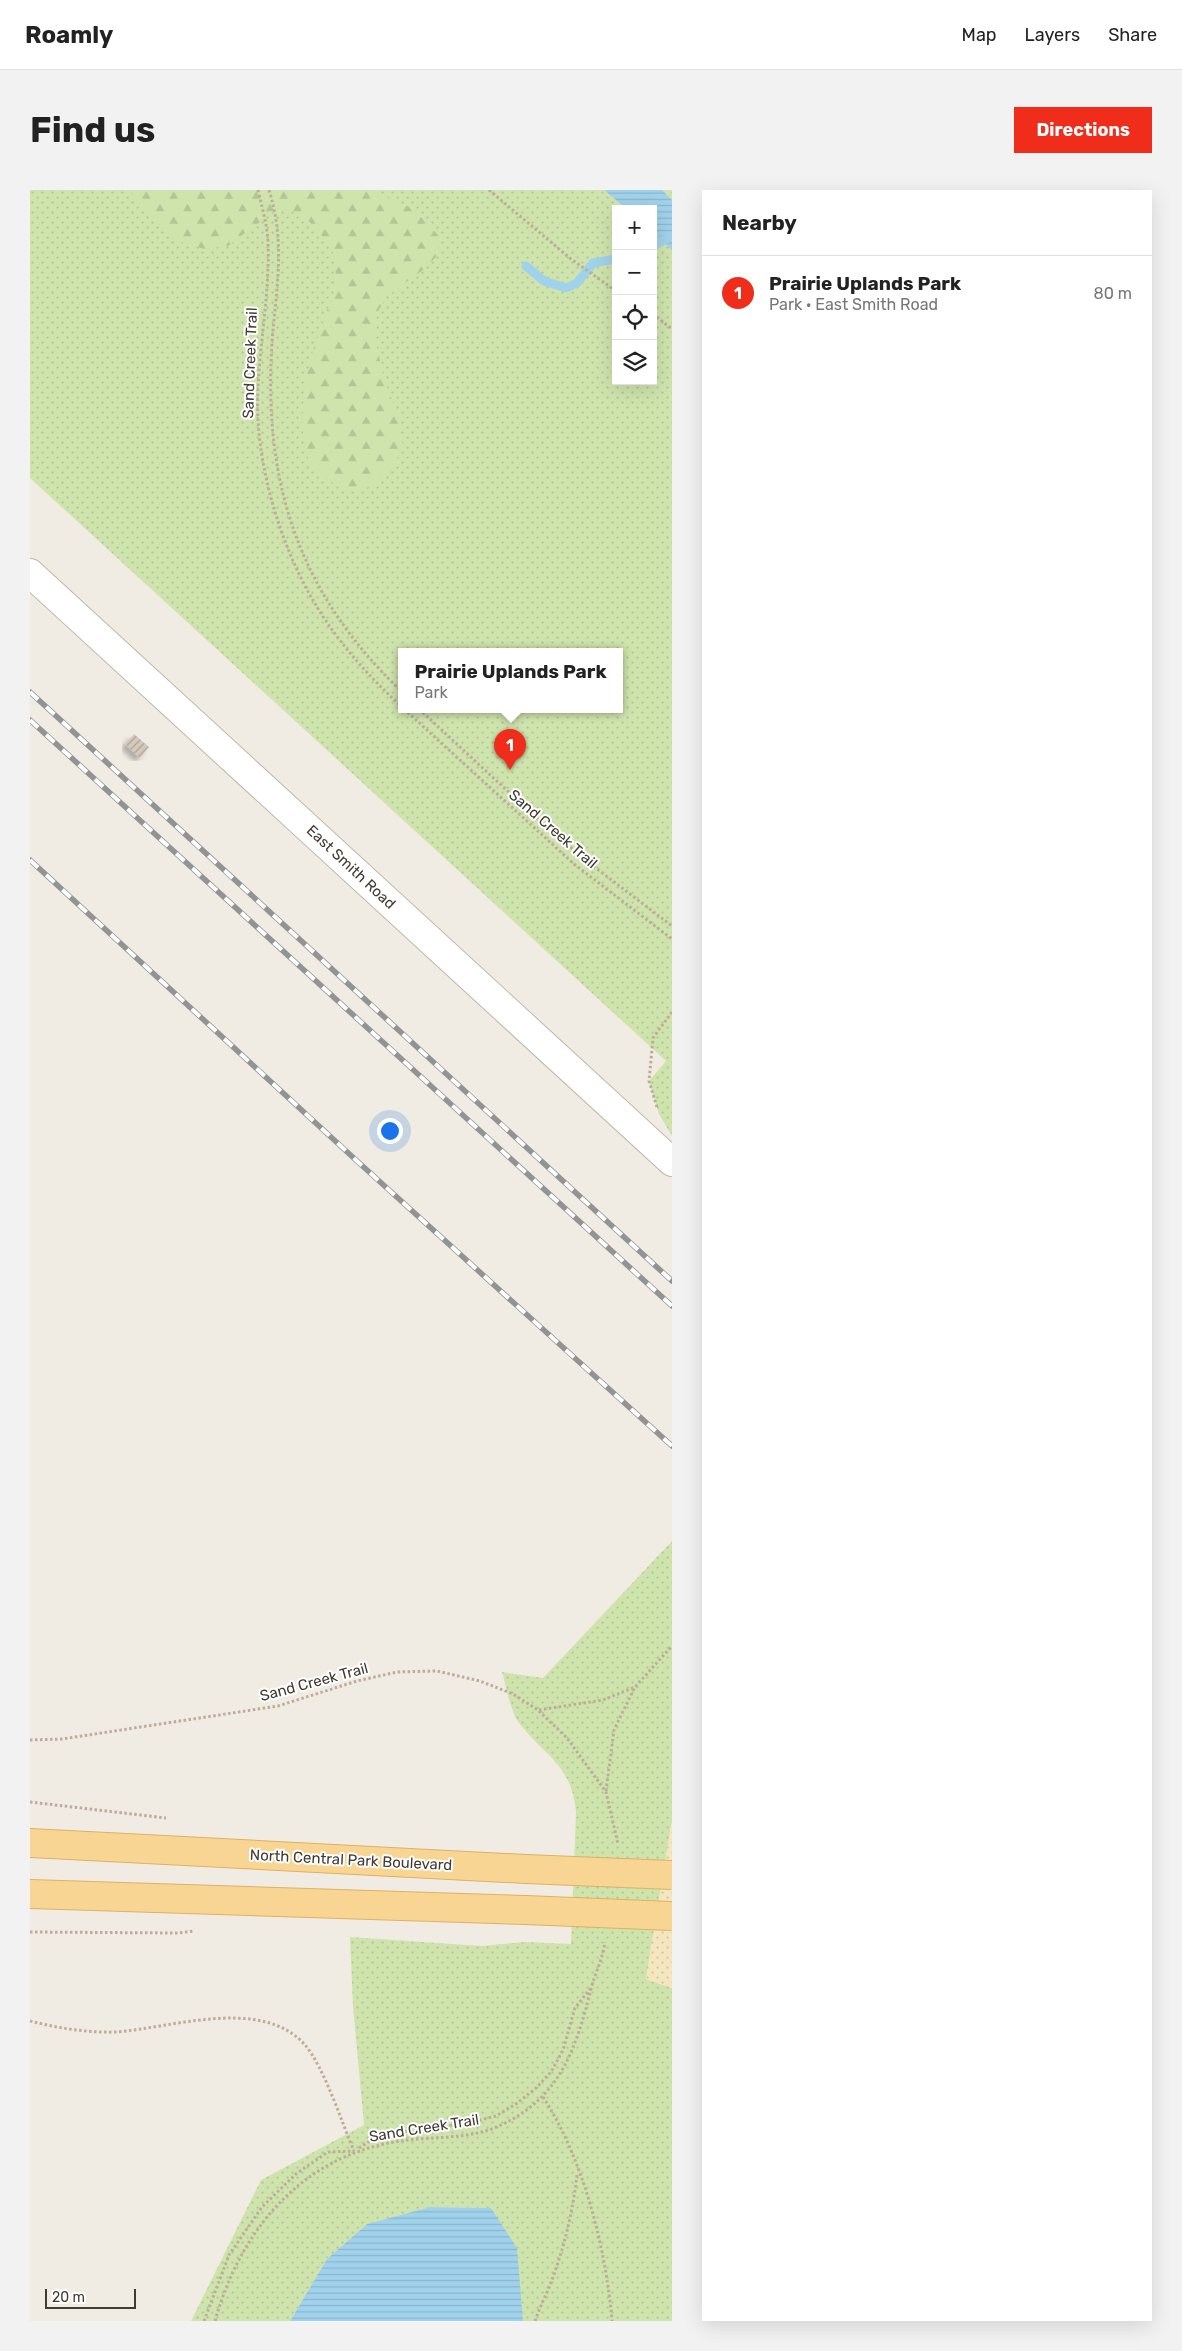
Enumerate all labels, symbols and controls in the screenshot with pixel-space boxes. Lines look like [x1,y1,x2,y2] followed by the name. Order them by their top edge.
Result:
[25,21,113,49] text: Roamly
[962,24,997,46] text: Map
[1025,24,1080,46] text: Layers
[1108,24,1157,46] text: Share
[1014,107,1152,153] button: Directions
[30,109,155,151] text: Find us
[612,205,657,385] map controls
[612,205,657,250] button: +
[722,210,797,235] text: Nearby
[612,250,657,295] button: −
[769,272,961,295] text: Prairie Uplands Park
[734,284,742,303] text: 1
[1094,284,1132,303] text: 80 m
[612,295,657,340] button: locate
[769,295,938,314] text: Park · East Smith Road
[239,307,261,419] street label: Sand Creek Trail
[612,340,657,385] button: layers
[398,648,623,713] popup
[414,660,607,683] text: Prairie Uplands Park
[414,683,448,702] text: Park
[494,729,526,770] pin: 1
[505,786,601,872] street label: Sand Creek Trail
[303,821,399,913] street label: East Smith Road
[377,1118,403,1144] your location
[258,1659,370,1705] street label: Sand Creek Trail
[249,1846,453,1874] street label: North Central Park Boulevard
[368,2110,480,2146] street label: Sand Creek Trail
[45,2286,136,2309] scale bar
[52,2289,85,2306] text: 20 m

